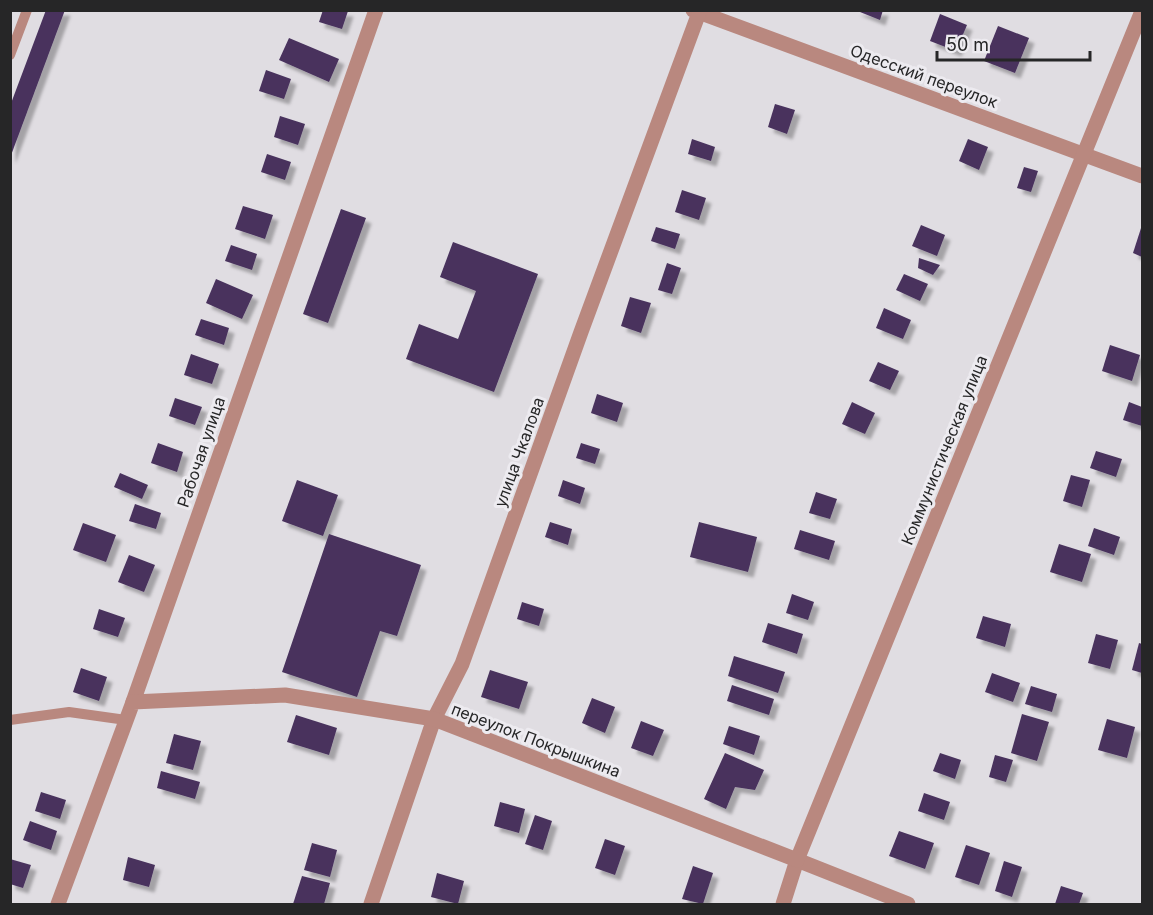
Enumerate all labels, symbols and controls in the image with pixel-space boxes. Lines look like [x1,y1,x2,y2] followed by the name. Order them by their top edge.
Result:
[937,24,1090,62] scale bar
[946,34,989,55] text: 50 m
[848,40,1001,112] street label: Одесский переулок
[897,352,991,548] street label: Коммунистическая улица
[173,394,229,510] street label: Рабочая улица
[490,394,548,510] street label: улица Чкалова
[449,699,623,781] street label: переулок Покрышкина

